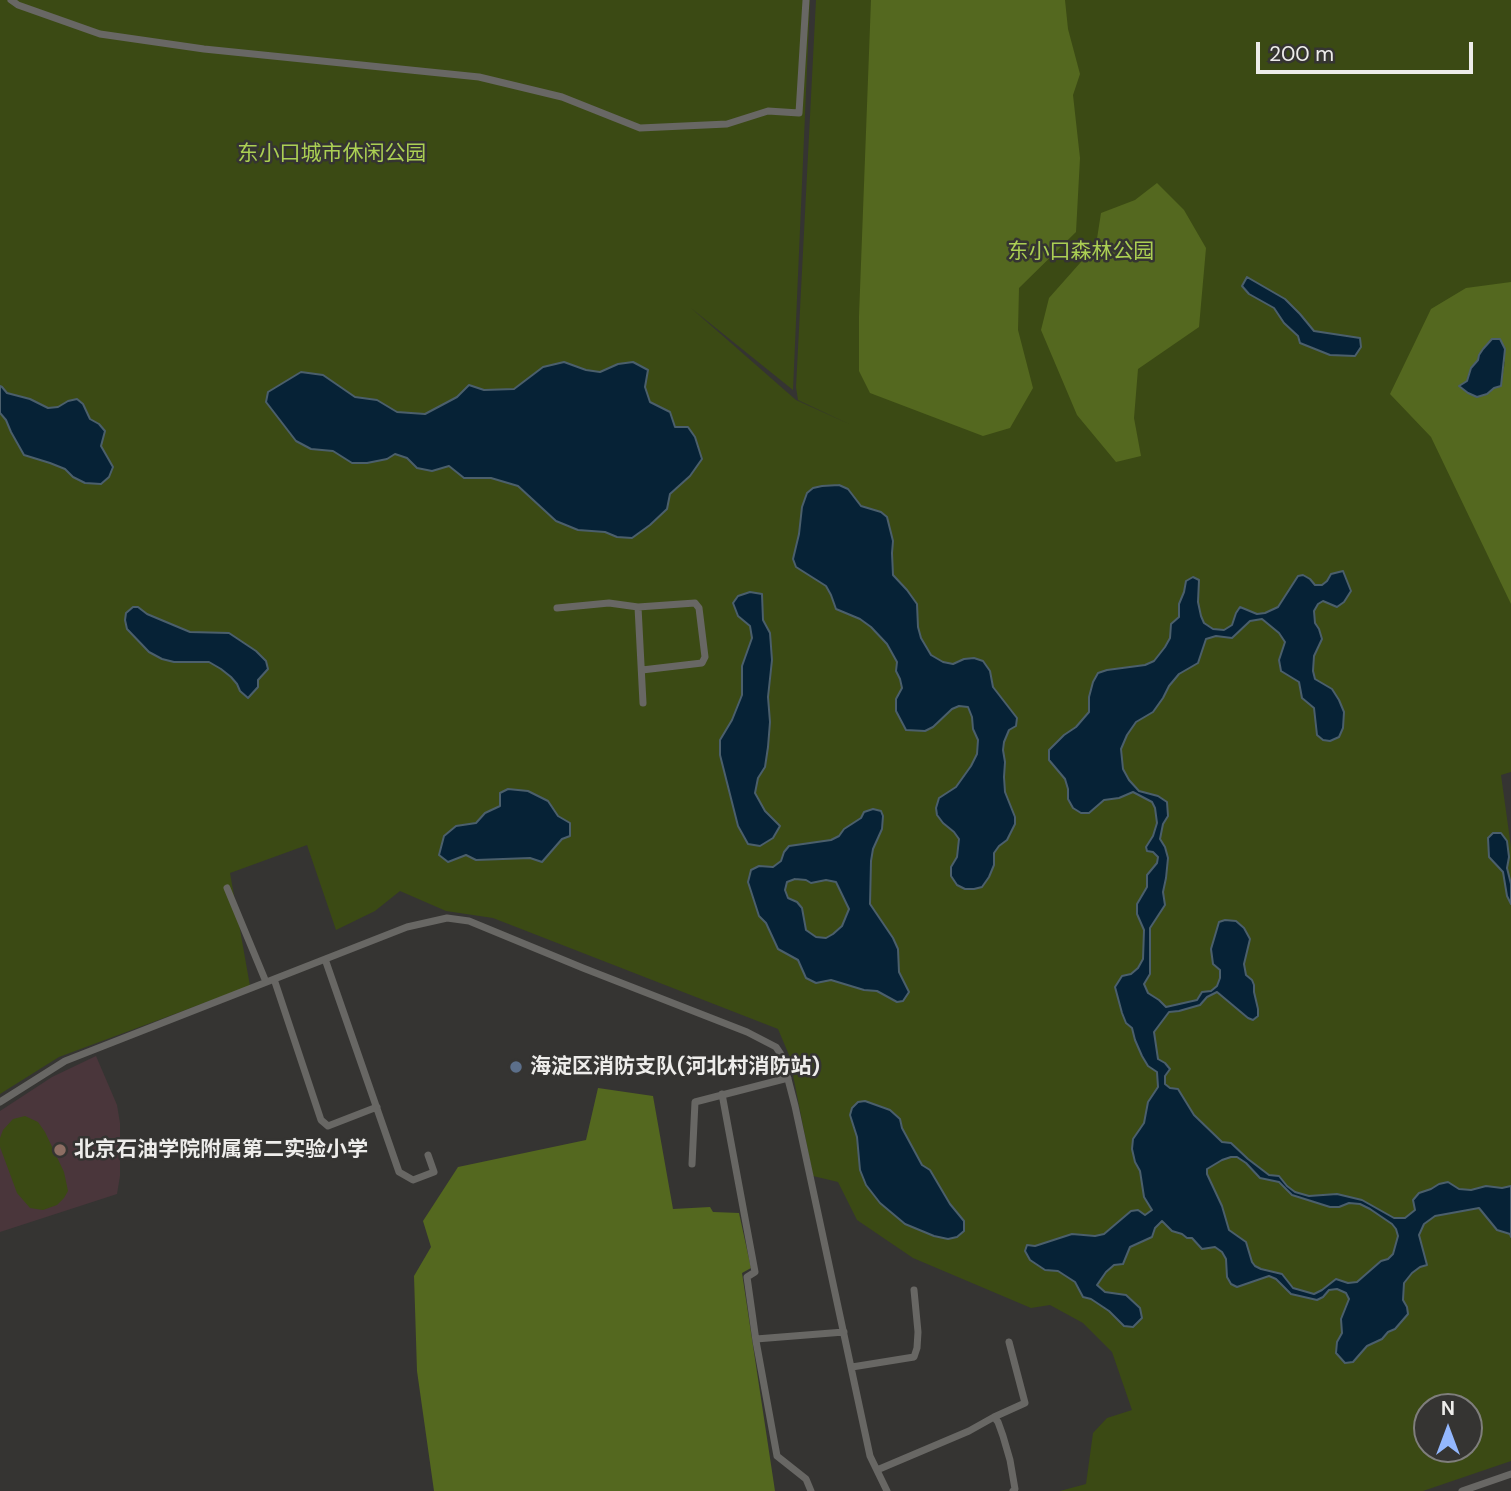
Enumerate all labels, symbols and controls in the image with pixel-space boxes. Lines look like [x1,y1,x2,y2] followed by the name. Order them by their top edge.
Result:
[1259,28,1476,72] scale bar
[1269,40,1334,68] text: 200 m
[238,141,426,167] park label: 东小口城市休闲公园
[1008,239,1154,265] park label: 东小口森林公园
[530,1054,820,1080] place label: 海淀区消防支队(河北村消防站)
[508,1059,524,1075] marker: 海淀区消防支队(河北村消防站)
[74,1137,368,1163] place label: 北京石油学院附属第二实验小学
[52,1142,68,1158] marker: 北京石油学院附属第二实验小学
[1413,1393,1483,1463] north arrow
[1441,1396,1455,1421] text: N

